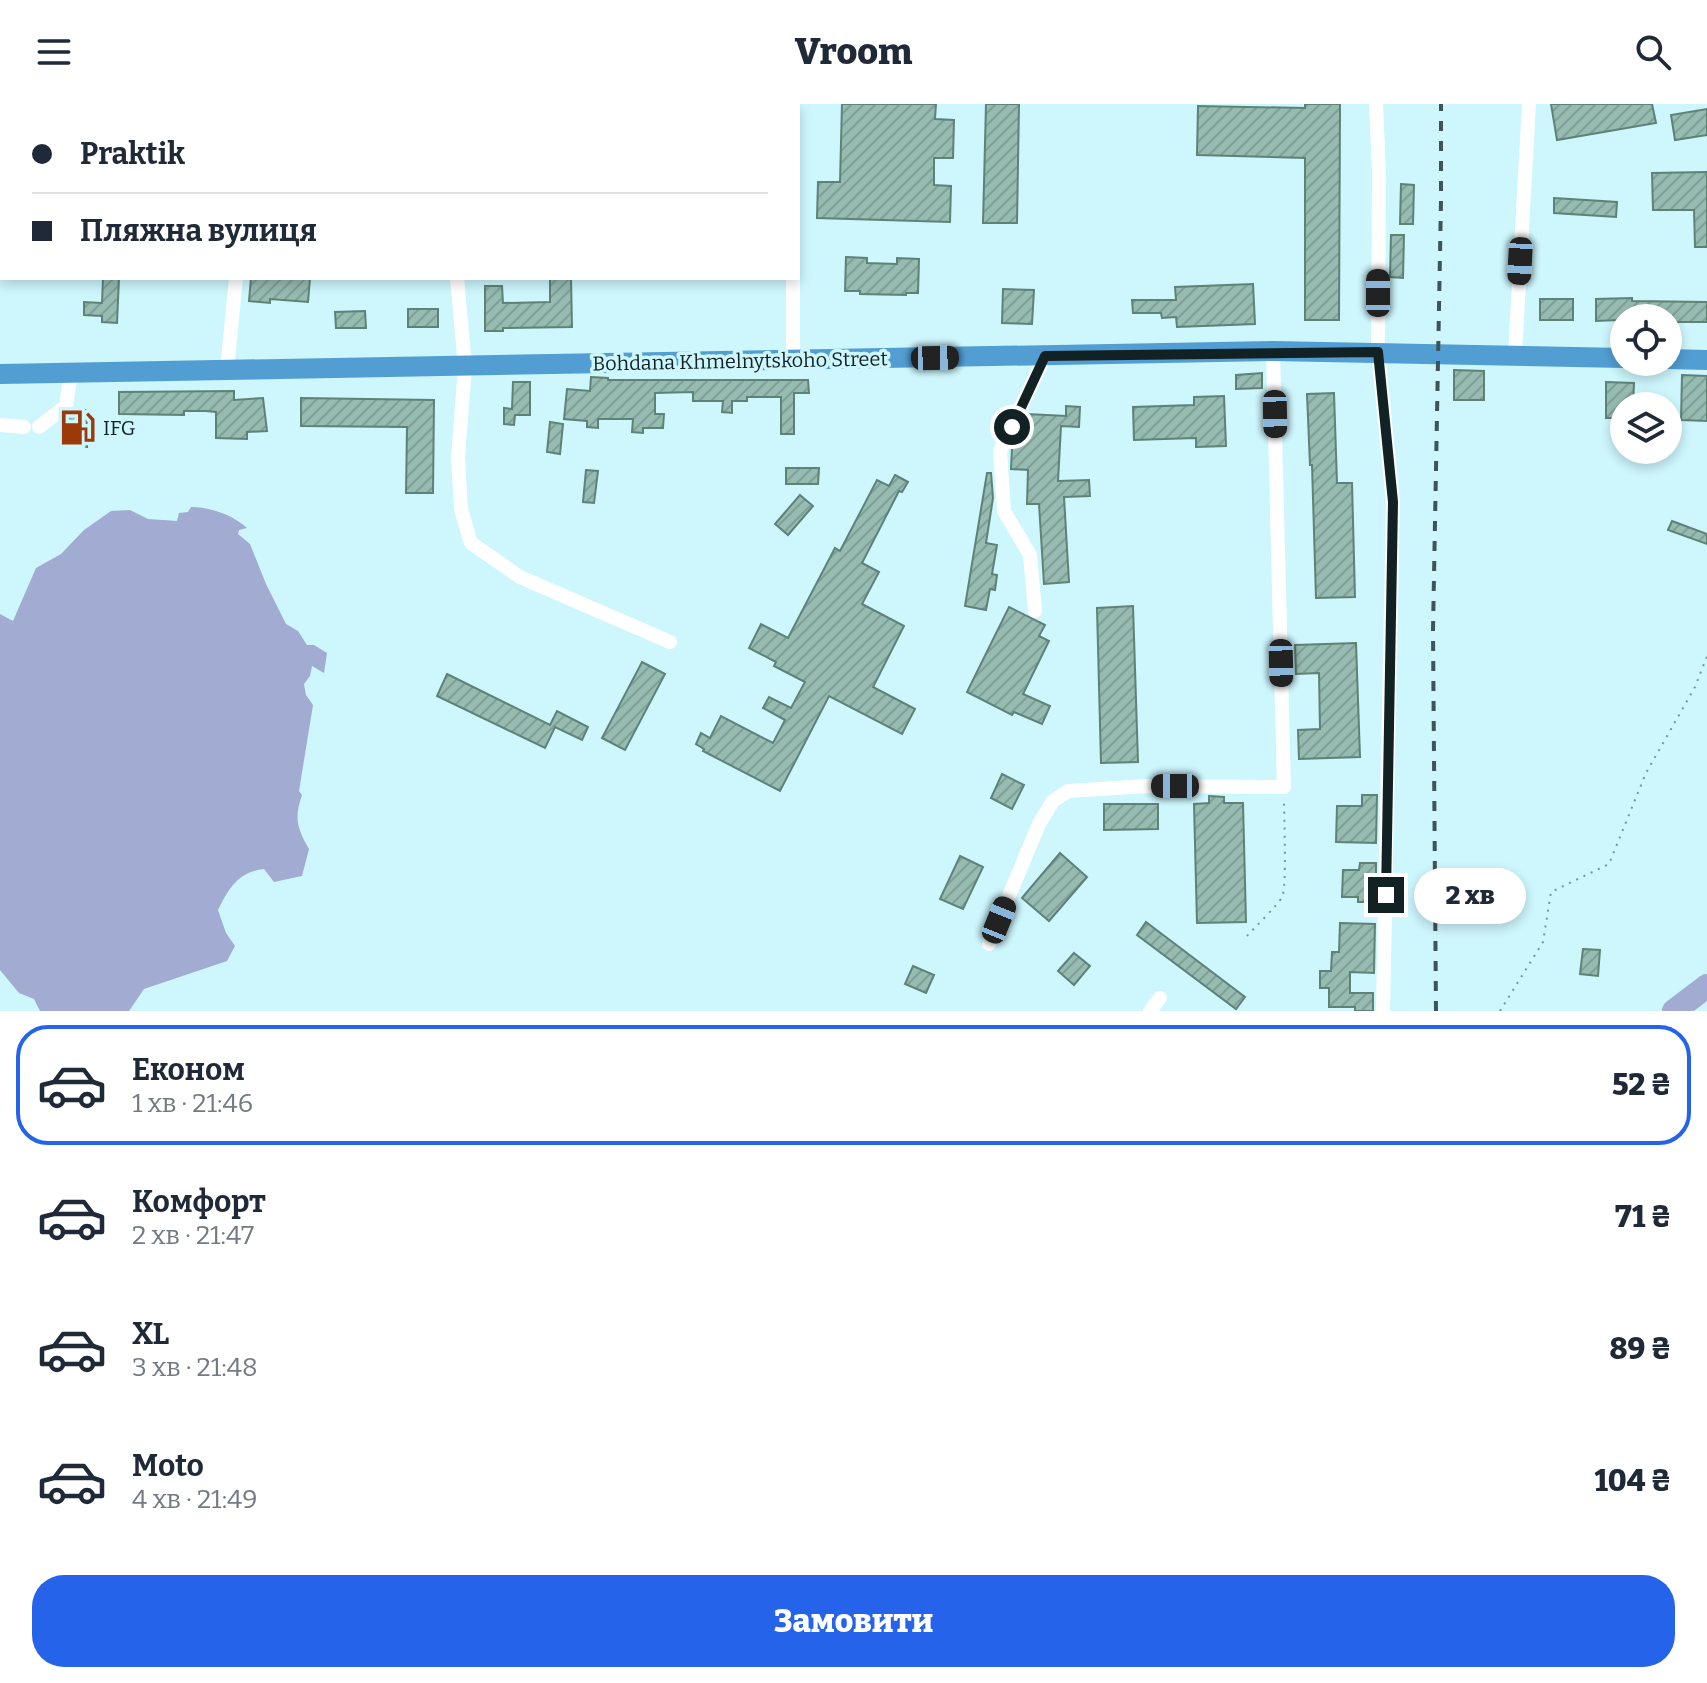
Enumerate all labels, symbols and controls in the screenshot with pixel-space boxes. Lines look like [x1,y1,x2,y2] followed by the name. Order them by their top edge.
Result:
[32,30,76,74] icon: menu
[795,30,912,74] text: Vroom
[1631,30,1675,74] icon: search
[80,136,185,172] text: Praktik
[80,213,317,249] text: Пляжна вулиця
[1507,236,1533,286] car
[1366,269,1390,317] car
[1610,304,1682,464] map controls
[1610,304,1682,376] button: locate
[592,346,888,376] street label: Bohdana Khmelnytskoho Street
[911,346,959,370] car
[1263,390,1287,438] car
[1610,392,1682,464] button: layers
[58,409,96,447] fuel station icon: IFG
[994,409,1030,445] route start
[103,416,136,440] place label: IFG
[1269,639,1293,687] car
[1151,774,1199,798] car
[1414,867,1526,923] callout: 2 хв
[1368,877,1404,913] route end
[1445,880,1495,911] text: 2 хв
[979,893,1019,947] car
[36,1049,108,1121] icon: car
[132,1052,245,1088] text: Економ
[1612,1067,1671,1103] text: 52 ₴
[132,1088,253,1119] text: 1 хв · 21:46
[36,1181,108,1253] icon: car
[132,1184,266,1220] text: Комфорт
[1615,1199,1671,1235] text: 71 ₴
[132,1220,254,1251] text: 2 хв · 21:47
[36,1313,108,1385] icon: car
[132,1316,169,1352] text: XL
[1610,1331,1671,1367] text: 89 ₴
[132,1352,258,1383] text: 3 хв · 21:48
[36,1445,108,1517] icon: car
[132,1448,204,1484] text: Moto
[1594,1463,1671,1499] text: 104 ₴
[132,1484,258,1515] text: 4 хв · 21:49
[32,1575,1675,1667] button: Замовити

